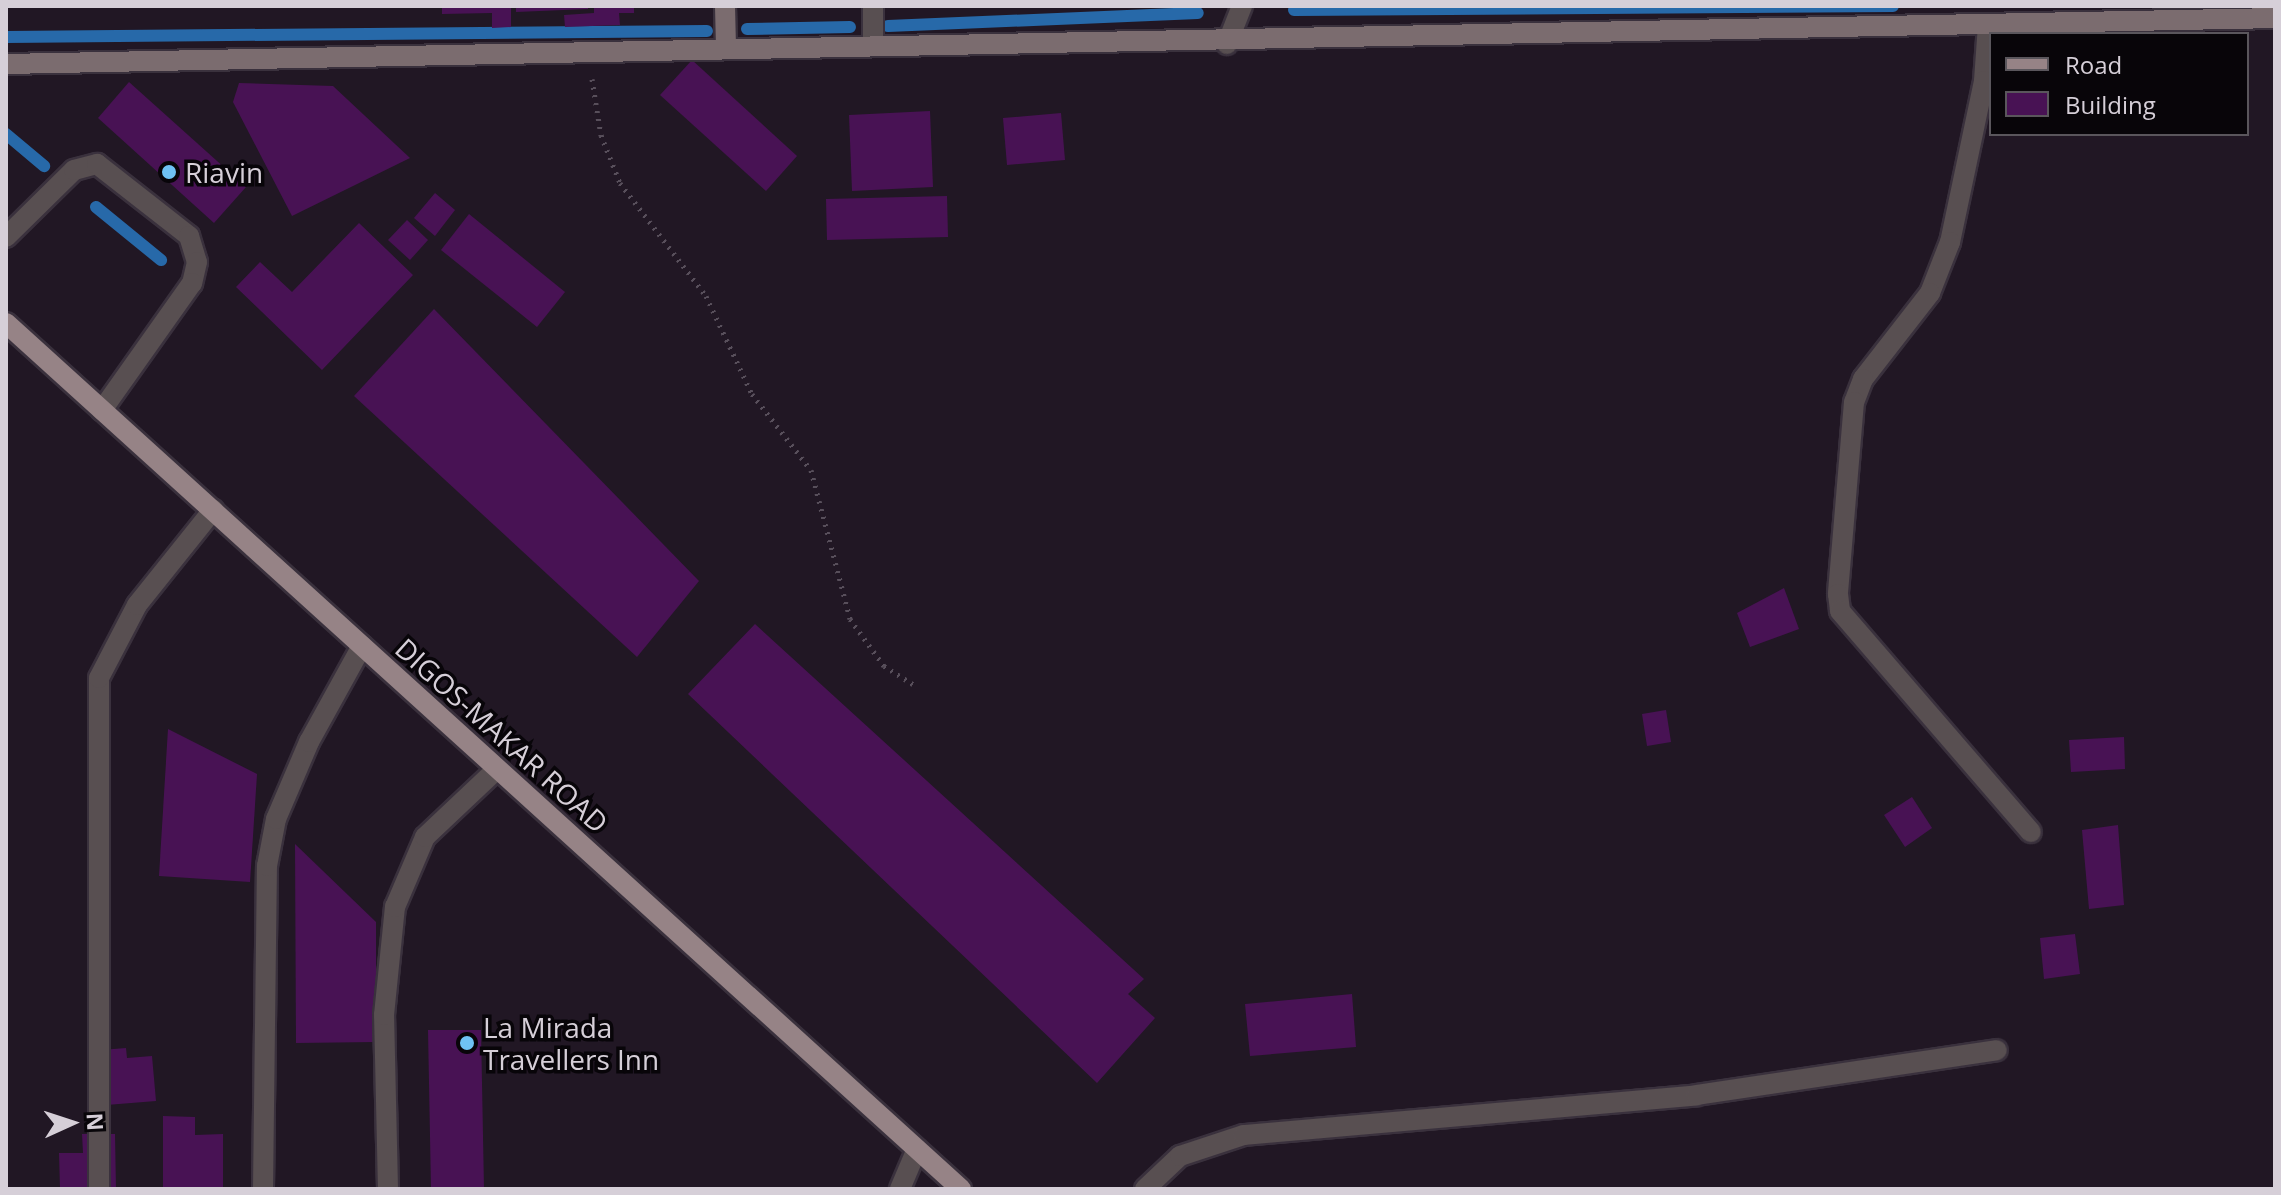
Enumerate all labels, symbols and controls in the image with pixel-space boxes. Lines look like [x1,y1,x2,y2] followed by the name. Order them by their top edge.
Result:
[1989,32,2249,136] legend
[2065,48,2122,81] text: Road
[2065,88,2156,121] text: Building
[185,155,263,189] place label: Riavin
[160,163,178,181] marker: Riavin
[389,631,615,839] street label: DIGOS-MAKAR ROAD
[483,1010,659,1076] place label: La Mirada Travellers Inn
[458,1034,476,1052] marker: La Mirada Travellers Inn
[32,1083,112,1163] north arrow
[81,1112,111,1131] text: N

